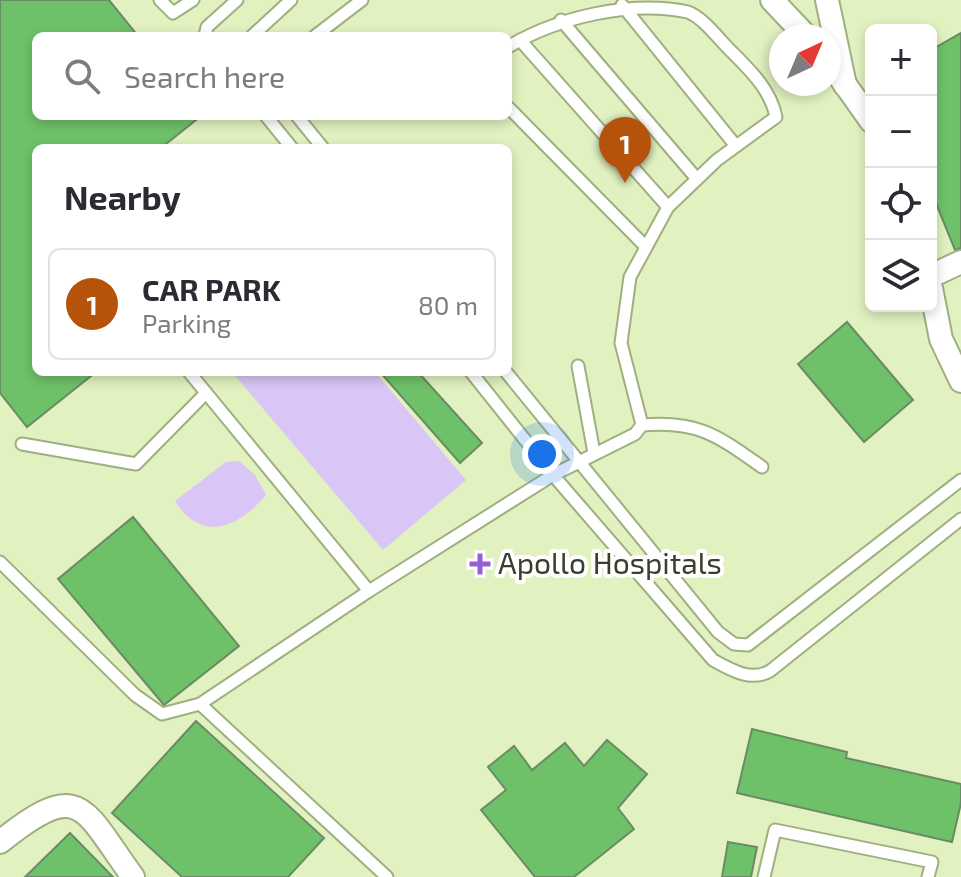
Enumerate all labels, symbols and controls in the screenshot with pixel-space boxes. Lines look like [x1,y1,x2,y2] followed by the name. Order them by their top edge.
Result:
[769,24,841,96] north arrow
[865,24,937,312] map controls
[865,24,937,96] button: +
[32,32,512,120] search box
[60,54,104,98] icon: search
[124,58,285,94] text: Search here
[865,96,937,168] button: −
[599,117,651,183] pin: 1
[865,168,937,240] button: locate
[64,176,181,217] text: Nearby
[865,240,937,312] button: layers
[142,271,281,307] text: CAR PARK
[86,289,98,320] text: 1
[418,289,478,320] text: 80 m
[142,307,231,338] text: Parking
[522,434,562,474] your location
[498,544,722,580] place label: Apollo Hospitals
[469,553,491,575] marker: Apollo Hospitals

